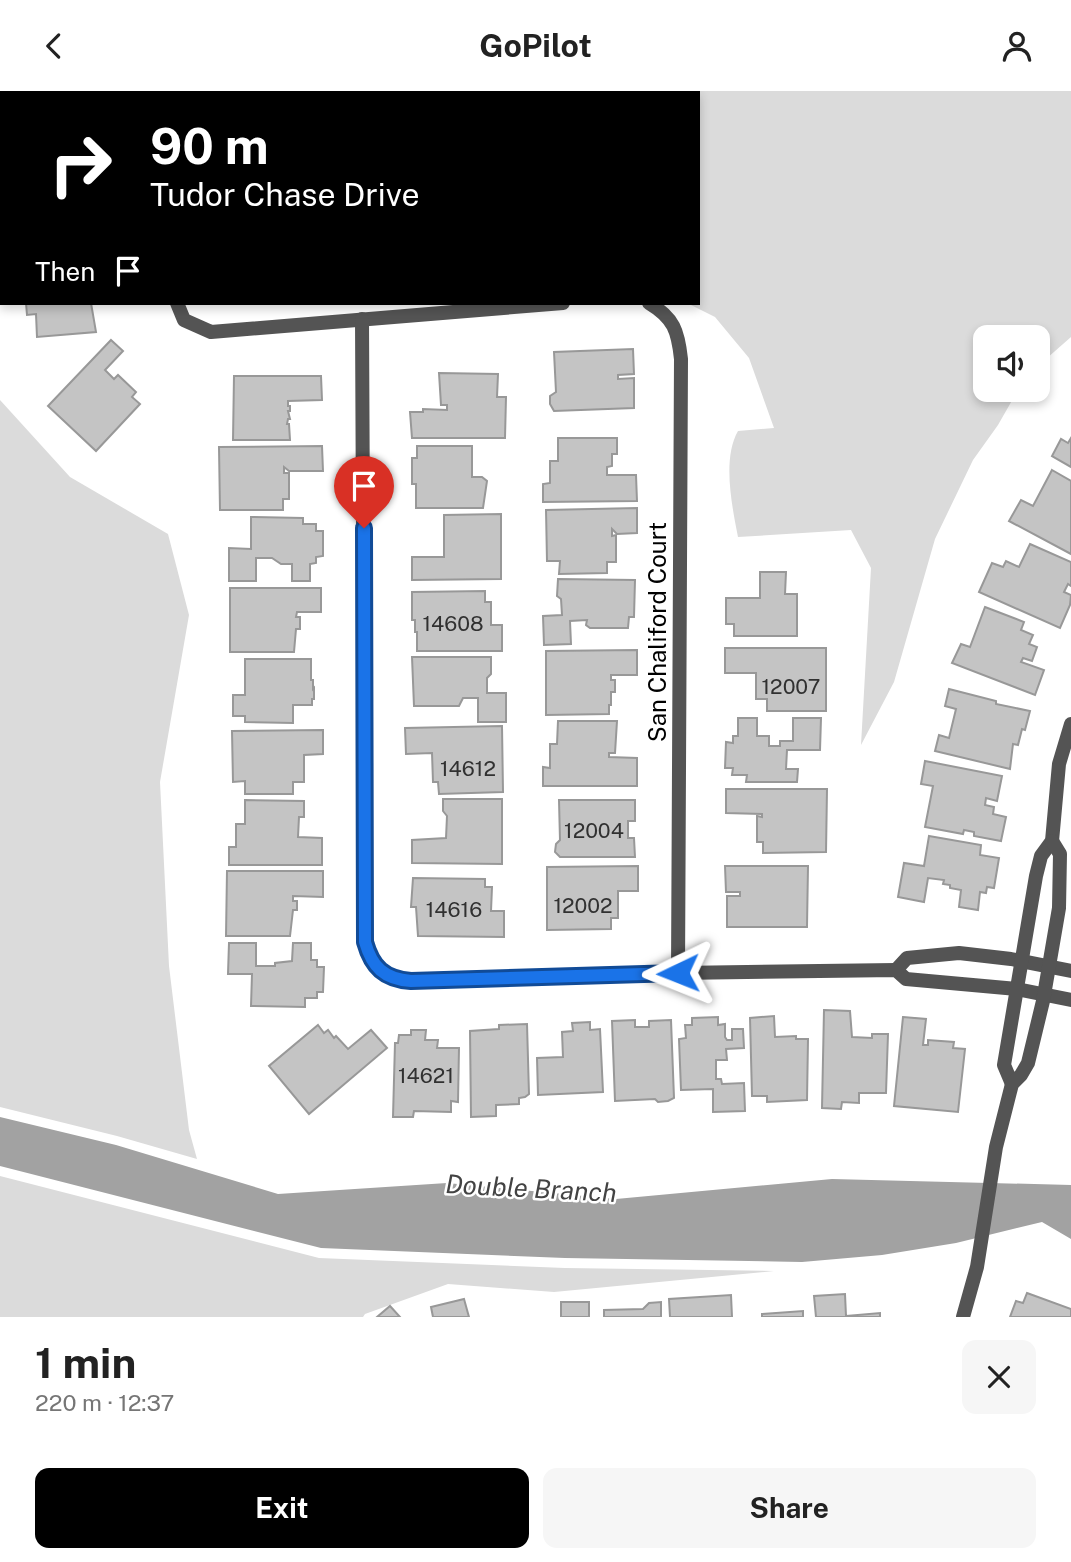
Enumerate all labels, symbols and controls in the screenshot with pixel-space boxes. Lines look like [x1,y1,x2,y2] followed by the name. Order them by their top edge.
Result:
[35,27,73,65] icon: back
[479,27,592,64] text: GoPilot
[998,27,1036,65] icon: person
[150,117,269,175] text: 90 m
[35,119,126,210] icon: right
[150,176,420,213] text: Tudor Chase Drive
[109,252,147,290] icon: arrive
[35,256,95,287] text: Then
[973,325,1050,402] map controls
[973,325,1050,402] button: sound
[334,456,394,528] pin
[345,467,383,505] icon: arrive
[643,522,671,742] street label: San Chaliford Court
[423,611,484,636] house number: 14608
[762,674,820,699] house number: 12007
[440,756,496,781] house number: 14612
[564,818,624,843] house number: 12004
[553,893,613,918] house number: 12002
[426,897,482,922] house number: 14616
[641,936,715,1010] position arrow
[398,1063,454,1088] house number: 14621
[445,1168,617,1208] water label: Double Branch
[35,1338,136,1387] text: 1 min
[962,1340,1036,1414] button: close
[35,1389,174,1416] text: 220 m · 12:37
[35,1468,529,1548] button: Exit
[543,1468,1036,1548] button: Share

